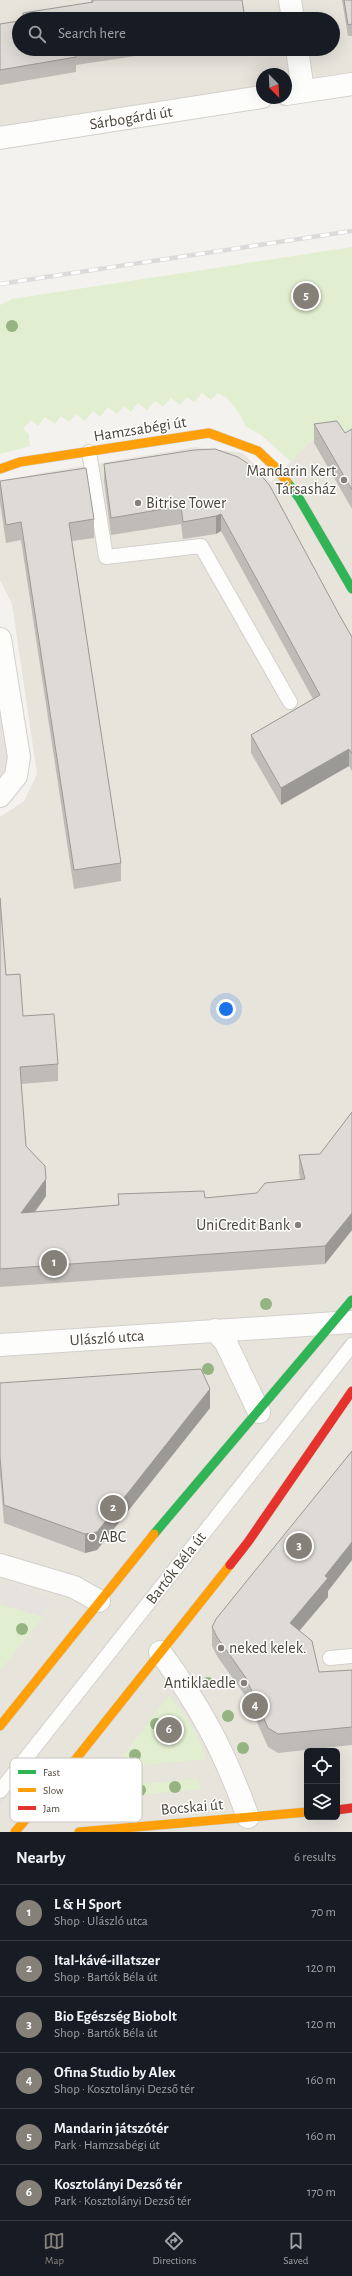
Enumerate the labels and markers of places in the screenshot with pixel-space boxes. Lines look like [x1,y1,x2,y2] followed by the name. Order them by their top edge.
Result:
[293,281,319,311] pin: 5
[247,463,336,497] place label: Mandarin Kert Társasház
[339,475,349,485] marker: Mandarin Kert Társasház
[146,495,227,511] place label: Bitrise Tower
[133,498,143,508] marker: Bitrise Tower
[196,1217,291,1233] place label: UniCredit Bank
[293,1220,303,1230] marker: UniCredit Bank
[41,1248,67,1278] pin: 1
[100,1493,126,1523] pin: 2
[100,1529,126,1545] place label: ABC
[286,1531,312,1561] pin: 3
[87,1532,97,1542] marker: ABC
[229,1640,307,1656] place label: neked kelek.
[216,1643,226,1653] marker: neked kelek.
[164,1675,236,1691] place label: Antiklaedle
[239,1678,249,1688] marker: Antiklaedle
[242,1691,268,1721] pin: 4
[156,1715,182,1745] pin: 6

